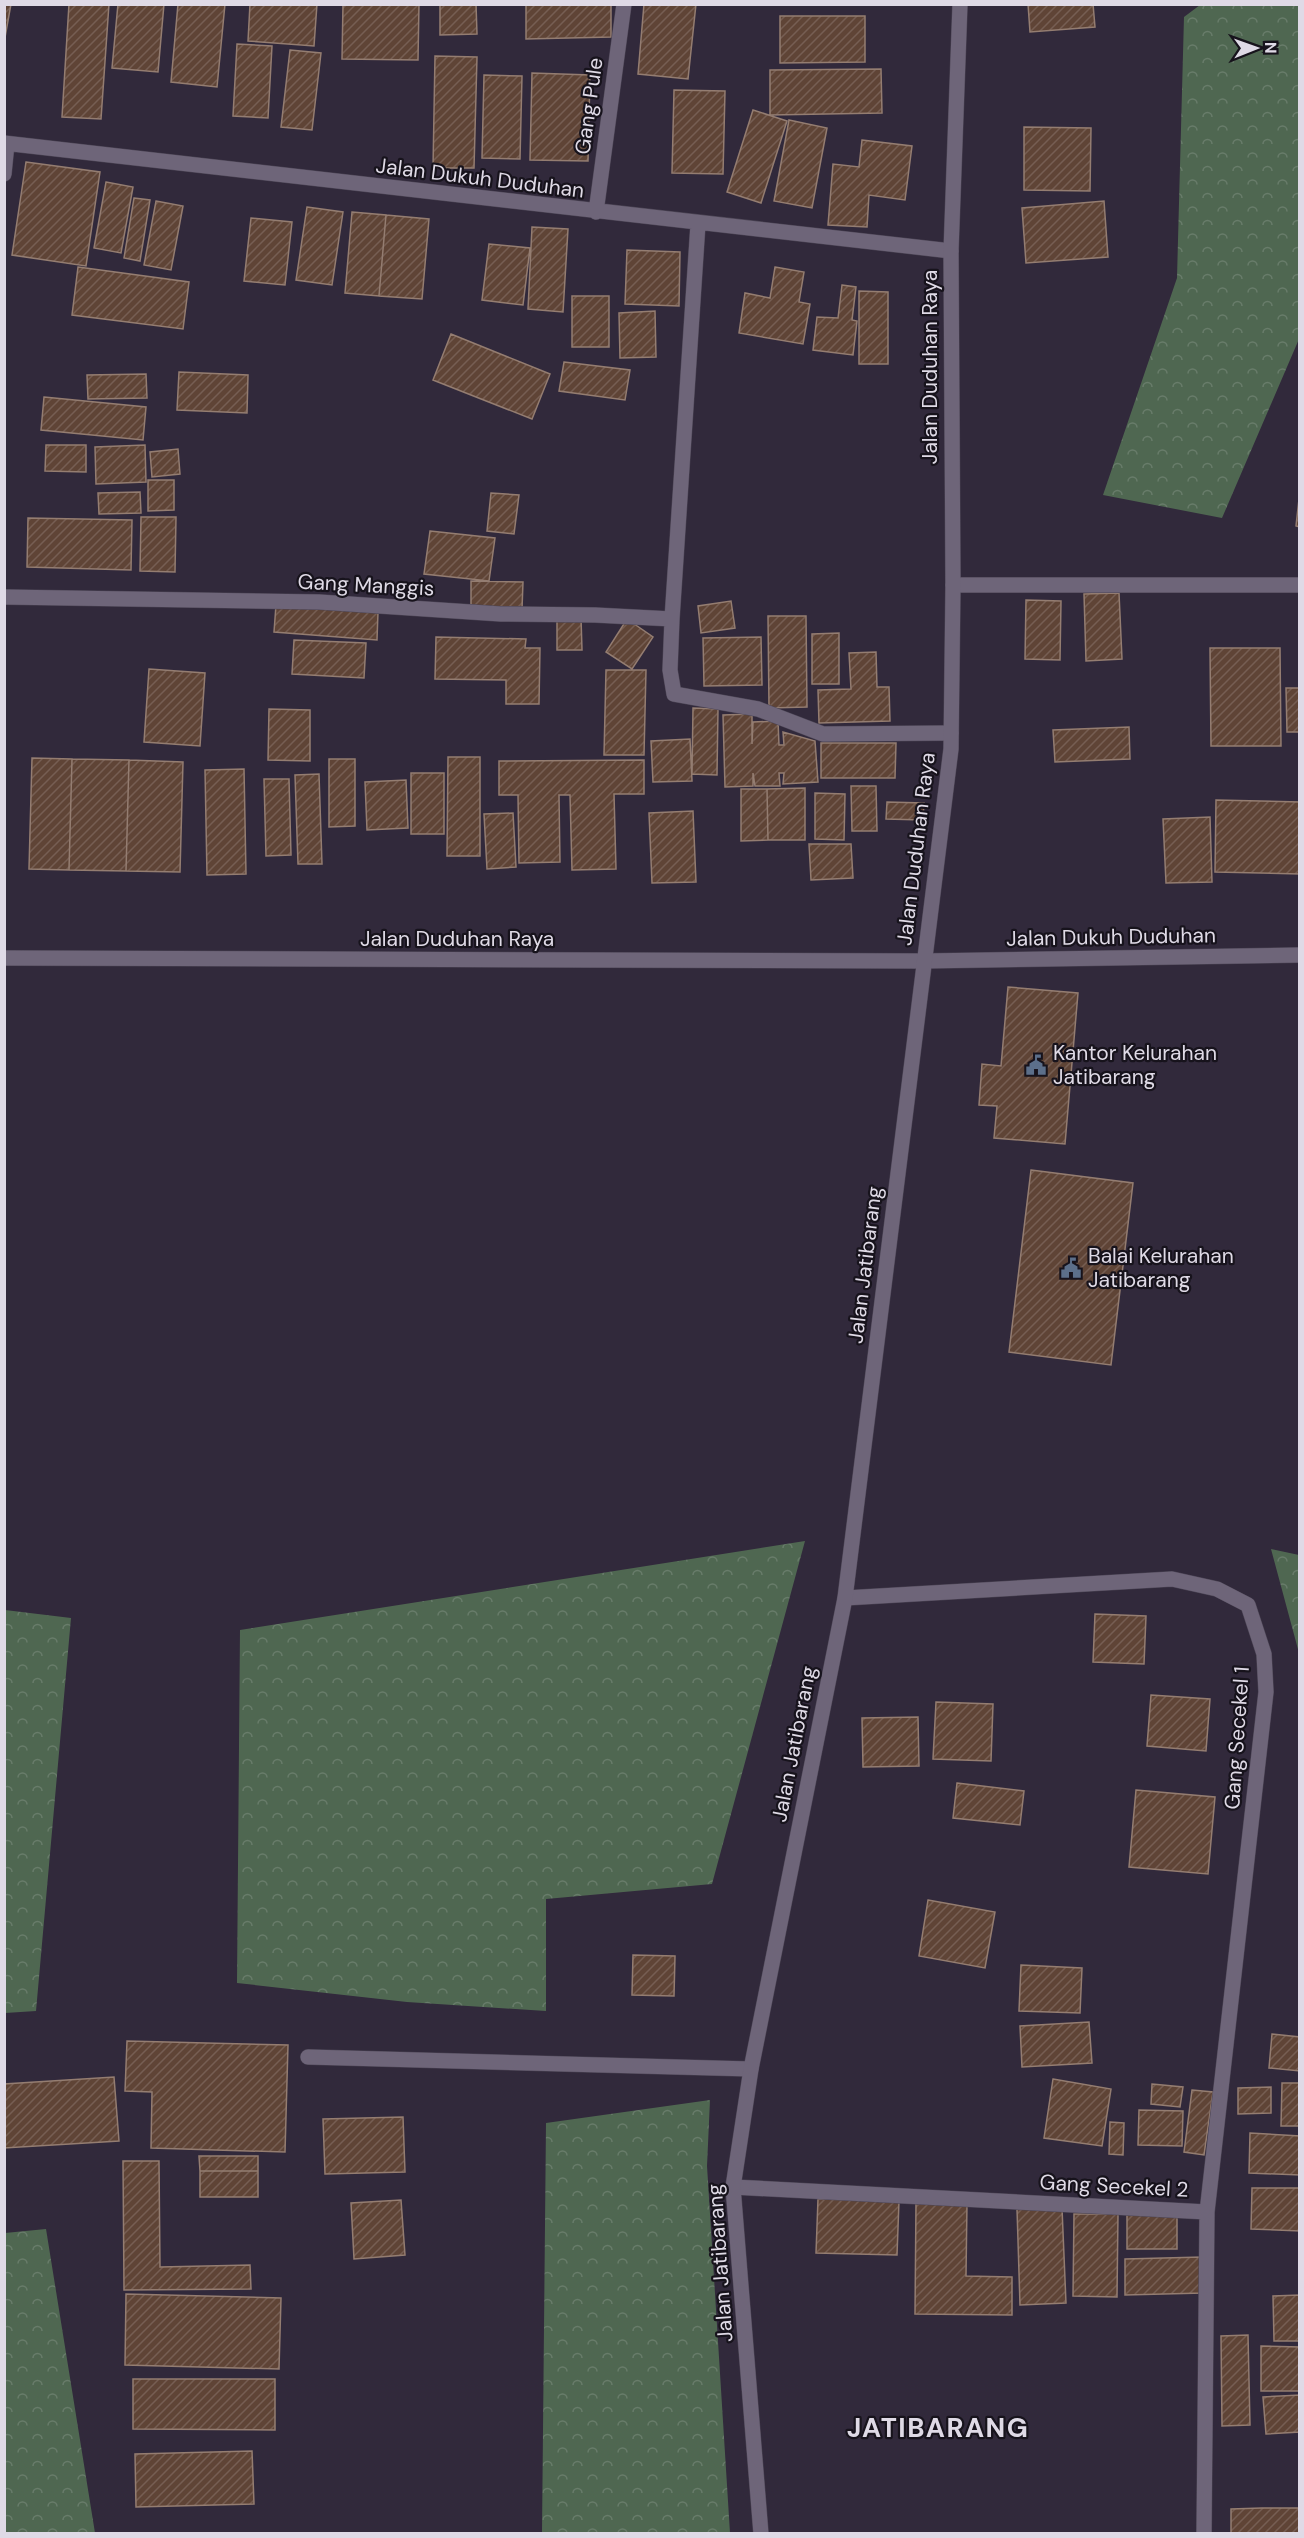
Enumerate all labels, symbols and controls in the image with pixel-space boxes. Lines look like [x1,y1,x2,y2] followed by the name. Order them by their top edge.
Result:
[1226,18,1286,78] north arrow
[1260,42,1281,54] text: N
[568,56,610,156] street label: Gang Pule
[374,151,586,205] street label: Jalan Dukuh Duduhan
[916,270,944,464] street label: Jalan Duduhan Raya
[297,567,435,603] street label: Gang Manggis
[890,751,942,947] street label: Jalan Duduhan Raya
[1006,921,1216,953] street label: Jalan Dukuh Duduhan
[360,925,554,953] street label: Jalan Duduhan Raya
[1053,1039,1217,1091] place label: Kantor Kelurahan Jatibarang
[1024,1053,1048,1077] public building icon: Kantor Kelurahan Jatibarang
[841,1185,889,1345] street label: Jalan Jatibarang
[1088,1242,1234,1294] place label: Balai Kelurahan Jatibarang
[1059,1256,1083,1280] public building icon: Balai Kelurahan Jatibarang
[765,1663,823,1824] street label: Jalan Jatibarang
[1218,1666,1256,1810] street label: Gang Secekel 1
[1039,2168,1189,2204] street label: Gang Secekel 2
[700,2183,739,2343] street label: Jalan Jatibarang
[847,2410,1029,2445] district label: JATIBARANG

